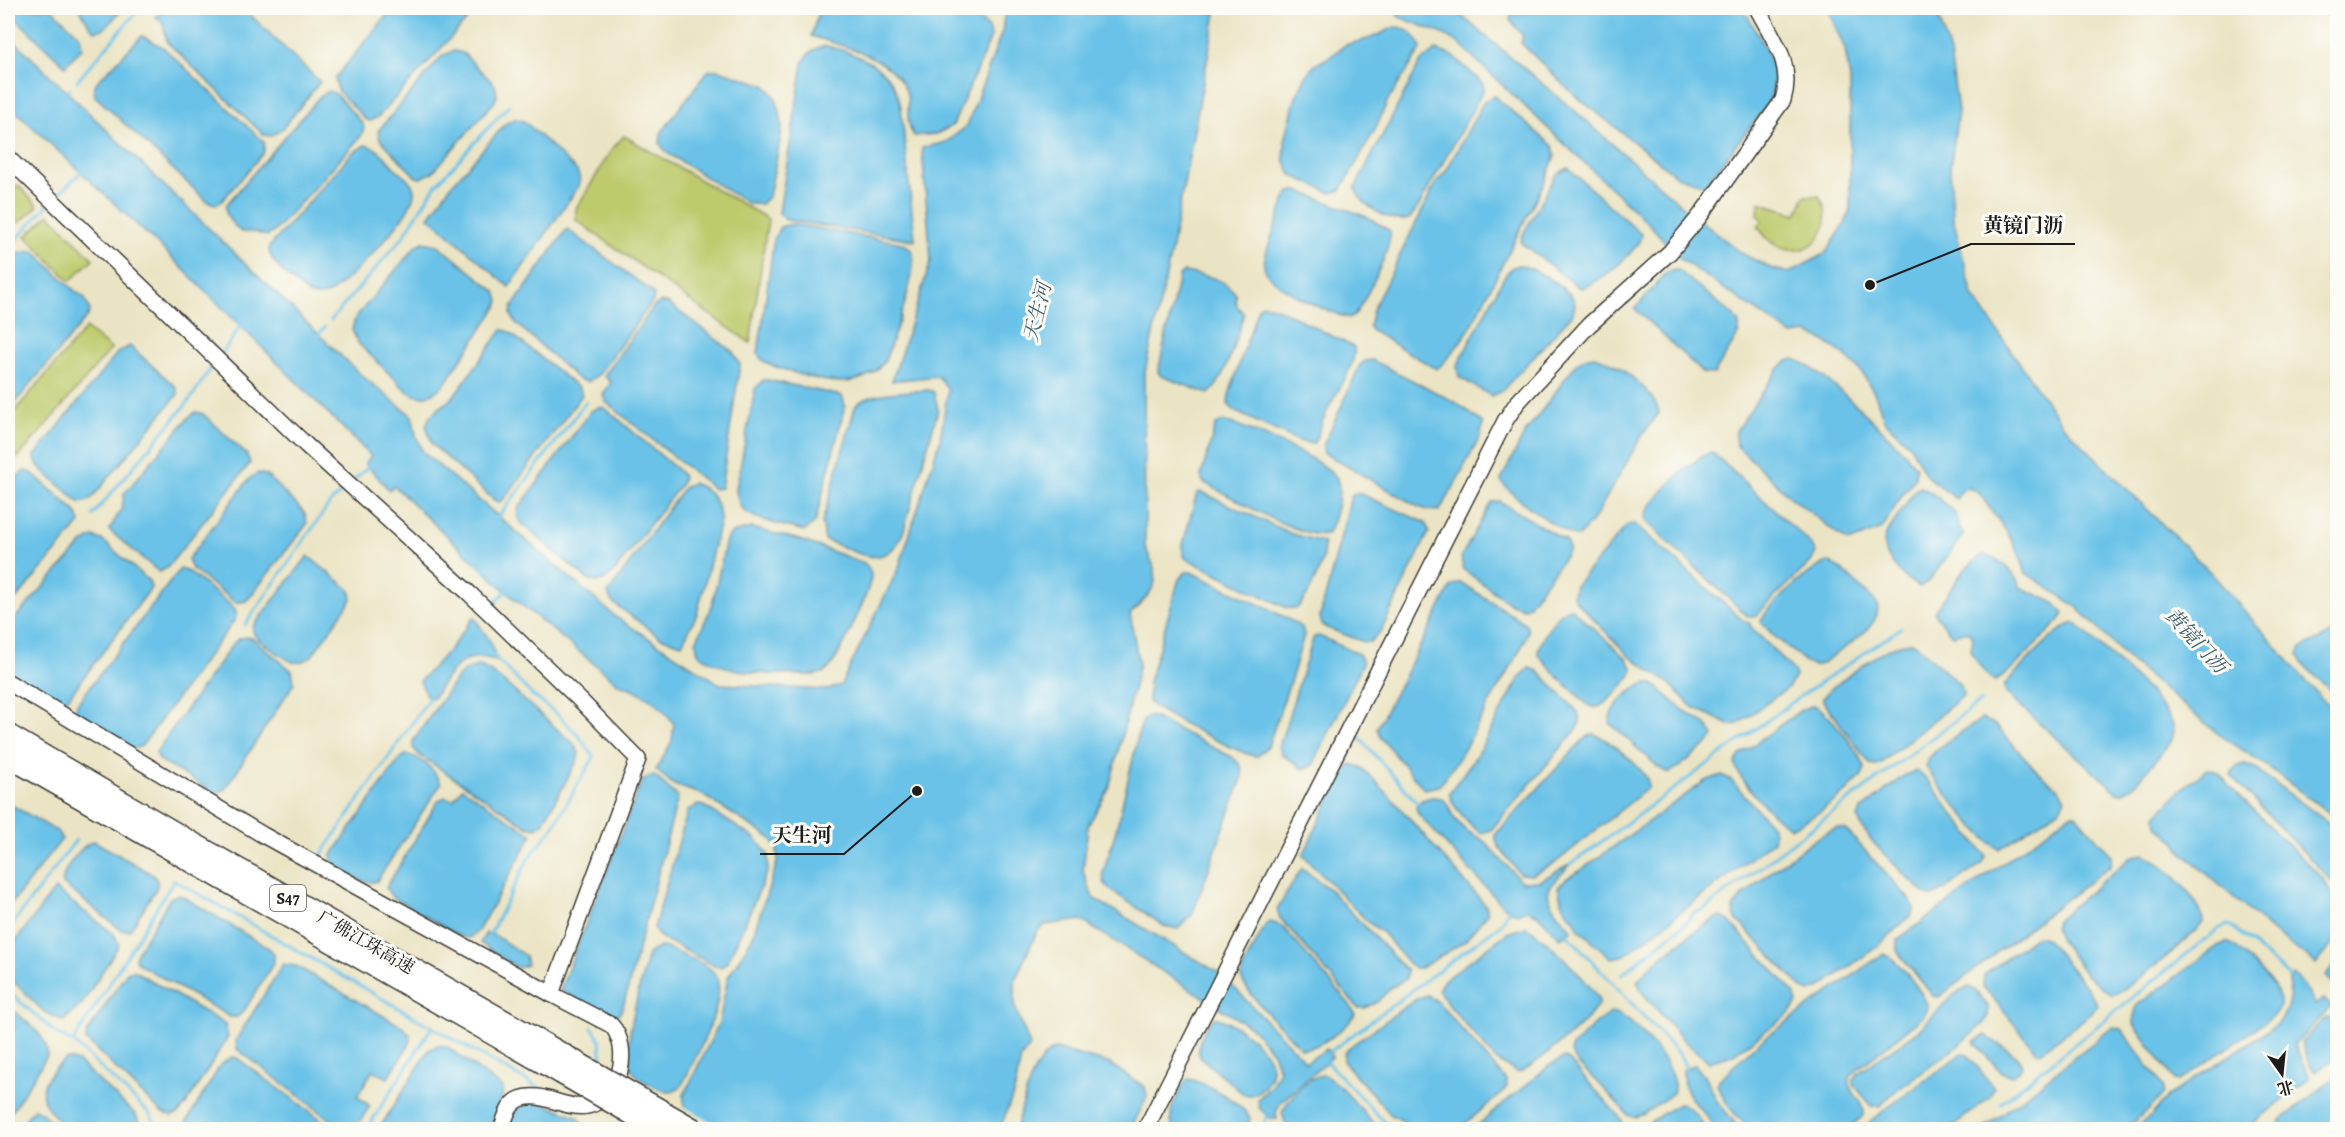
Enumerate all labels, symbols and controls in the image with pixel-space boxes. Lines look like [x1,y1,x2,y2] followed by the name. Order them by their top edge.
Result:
[1971,206,2075,244] callout: 黄镜门沥
[1983,212,2063,239] text: 黄镜门沥
[1017,277,1059,344] water label: 天生河
[2158,602,2236,682] water label: 黄镜门沥
[760,816,844,854] callout: 天生河
[772,822,832,849] text: 天生河
[270,885,306,911] road number: S47
[313,905,419,979] street label: 广佛江珠高速
[2252,1044,2312,1104] north arrow
[2275,1075,2296,1100] text: 北

